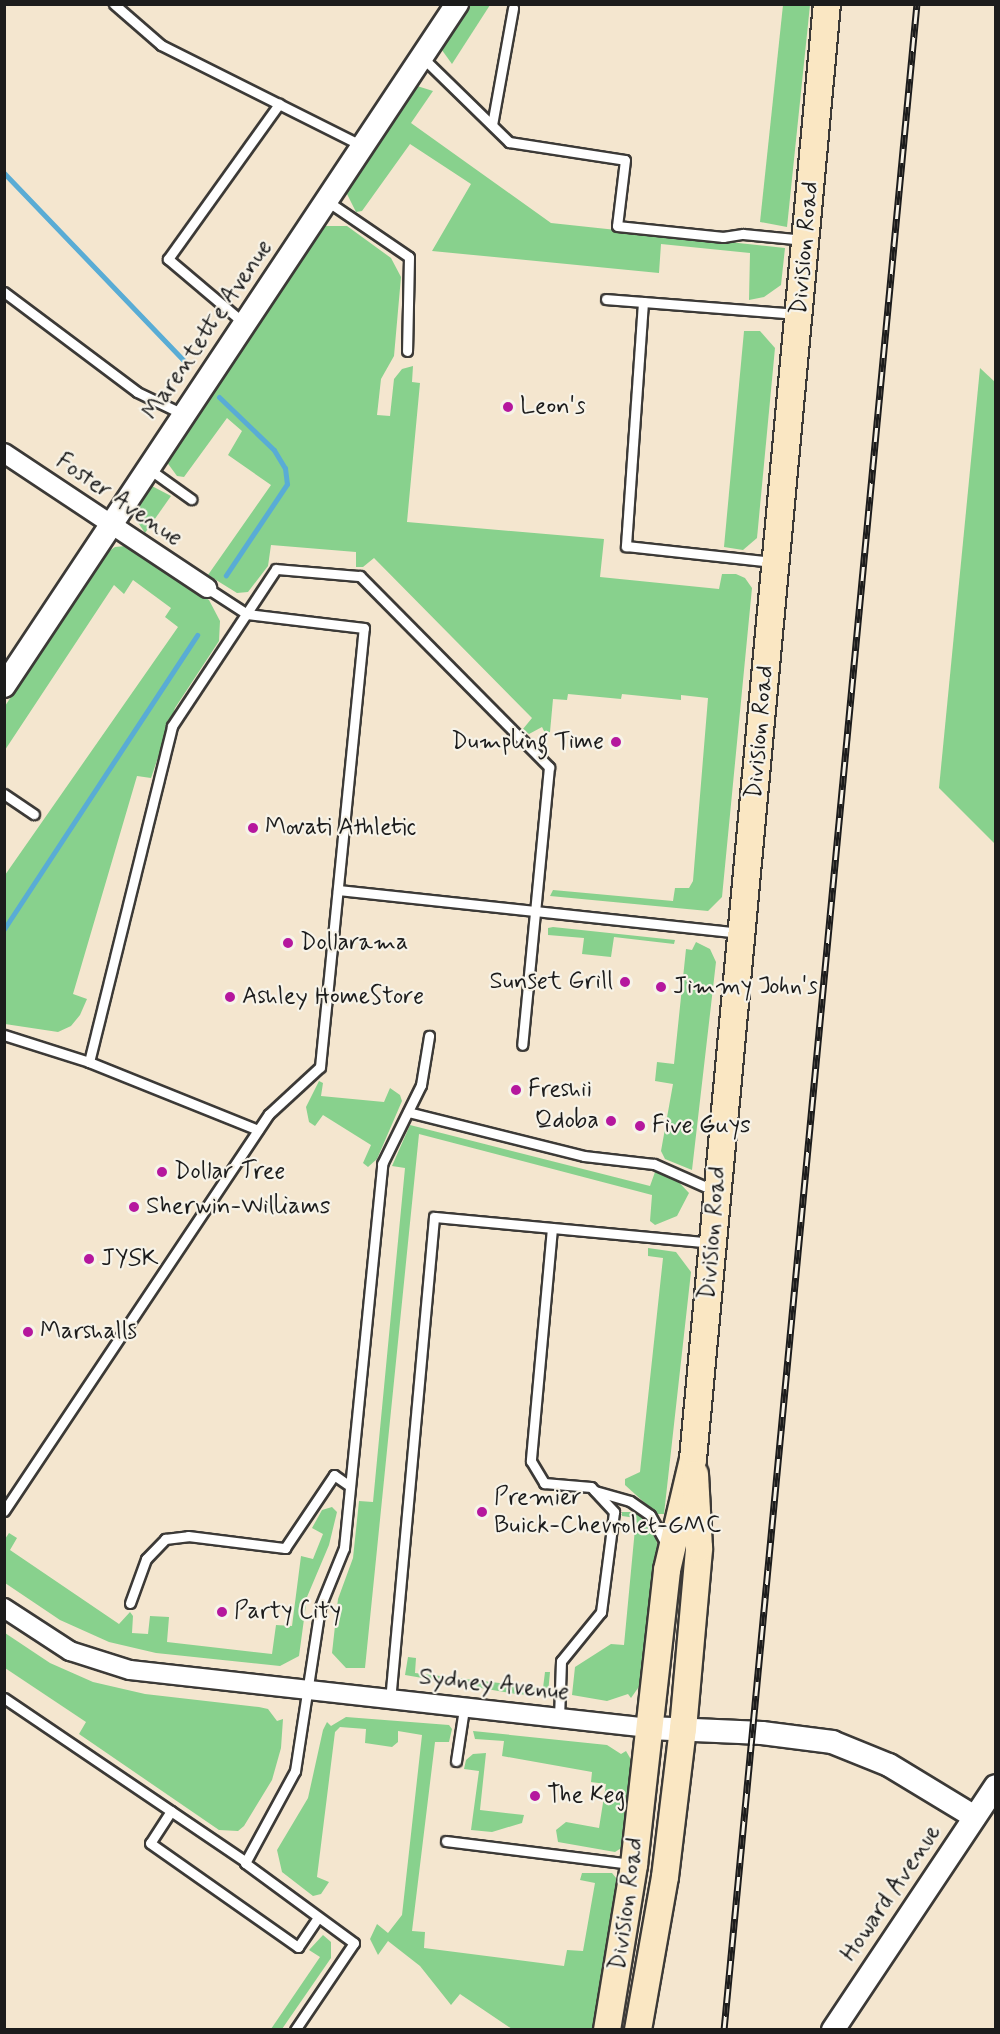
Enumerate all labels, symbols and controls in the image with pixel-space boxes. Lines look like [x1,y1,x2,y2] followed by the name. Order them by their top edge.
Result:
[785,181,825,315] street label: Division Road
[136,233,280,427] street label: Marentette Avenue
[520,393,586,421] place label: Leon's
[501,400,515,414] marker: Leon's
[52,448,186,552] street label: Foster Avenue
[740,665,780,799] street label: Division Road
[450,728,604,756] place label: Dumpling Time
[609,735,623,749] marker: Dumpling Time
[265,814,416,842] place label: Movati Athletic
[246,821,260,835] marker: Movati Athletic
[300,929,408,957] place label: Dollarama
[281,936,295,950] marker: Dollarama
[492,968,613,996] place label: Sunset Grill
[673,973,828,1001] place label: Jimmy John's
[618,975,632,989] marker: Sunset Grill
[654,980,668,994] marker: Jimmy John's
[242,983,430,1011] place label: Ashley HomeStore
[223,990,237,1004] marker: Ashley HomeStore
[528,1076,592,1104] place label: Freshii
[509,1083,523,1097] marker: Freshii
[535,1107,599,1135] place label: Qdoba
[652,1112,747,1140] place label: Five Guys
[604,1114,618,1128] marker: Qdoba
[633,1119,647,1133] marker: Five Guys
[174,1158,282,1186] place label: Dollar Tree
[155,1165,169,1179] marker: Dollar Tree
[693,1166,733,1300] street label: Division Road
[146,1193,331,1221] place label: Sherwin-Williams
[127,1200,141,1214] marker: Sherwin-Williams
[101,1245,159,1273] place label: JYSK
[82,1252,96,1266] marker: JYSK
[40,1318,137,1346] place label: Marshalls
[21,1325,35,1339] marker: Marshalls
[494,1484,721,1540] place label: Premier Buick-Chevrolet-GMC
[475,1505,489,1519] marker: Premier Buick-Chevrolet-GMC
[234,1598,342,1626] place label: Party City
[215,1605,229,1619] marker: Party City
[415,1663,573,1707] street label: Sydney Avenue
[547,1782,630,1810] place label: The Keg
[528,1789,542,1803] marker: The Keg
[835,1820,947,1966] street label: Howard Avenue
[604,1837,650,1971] street label: Division Road

